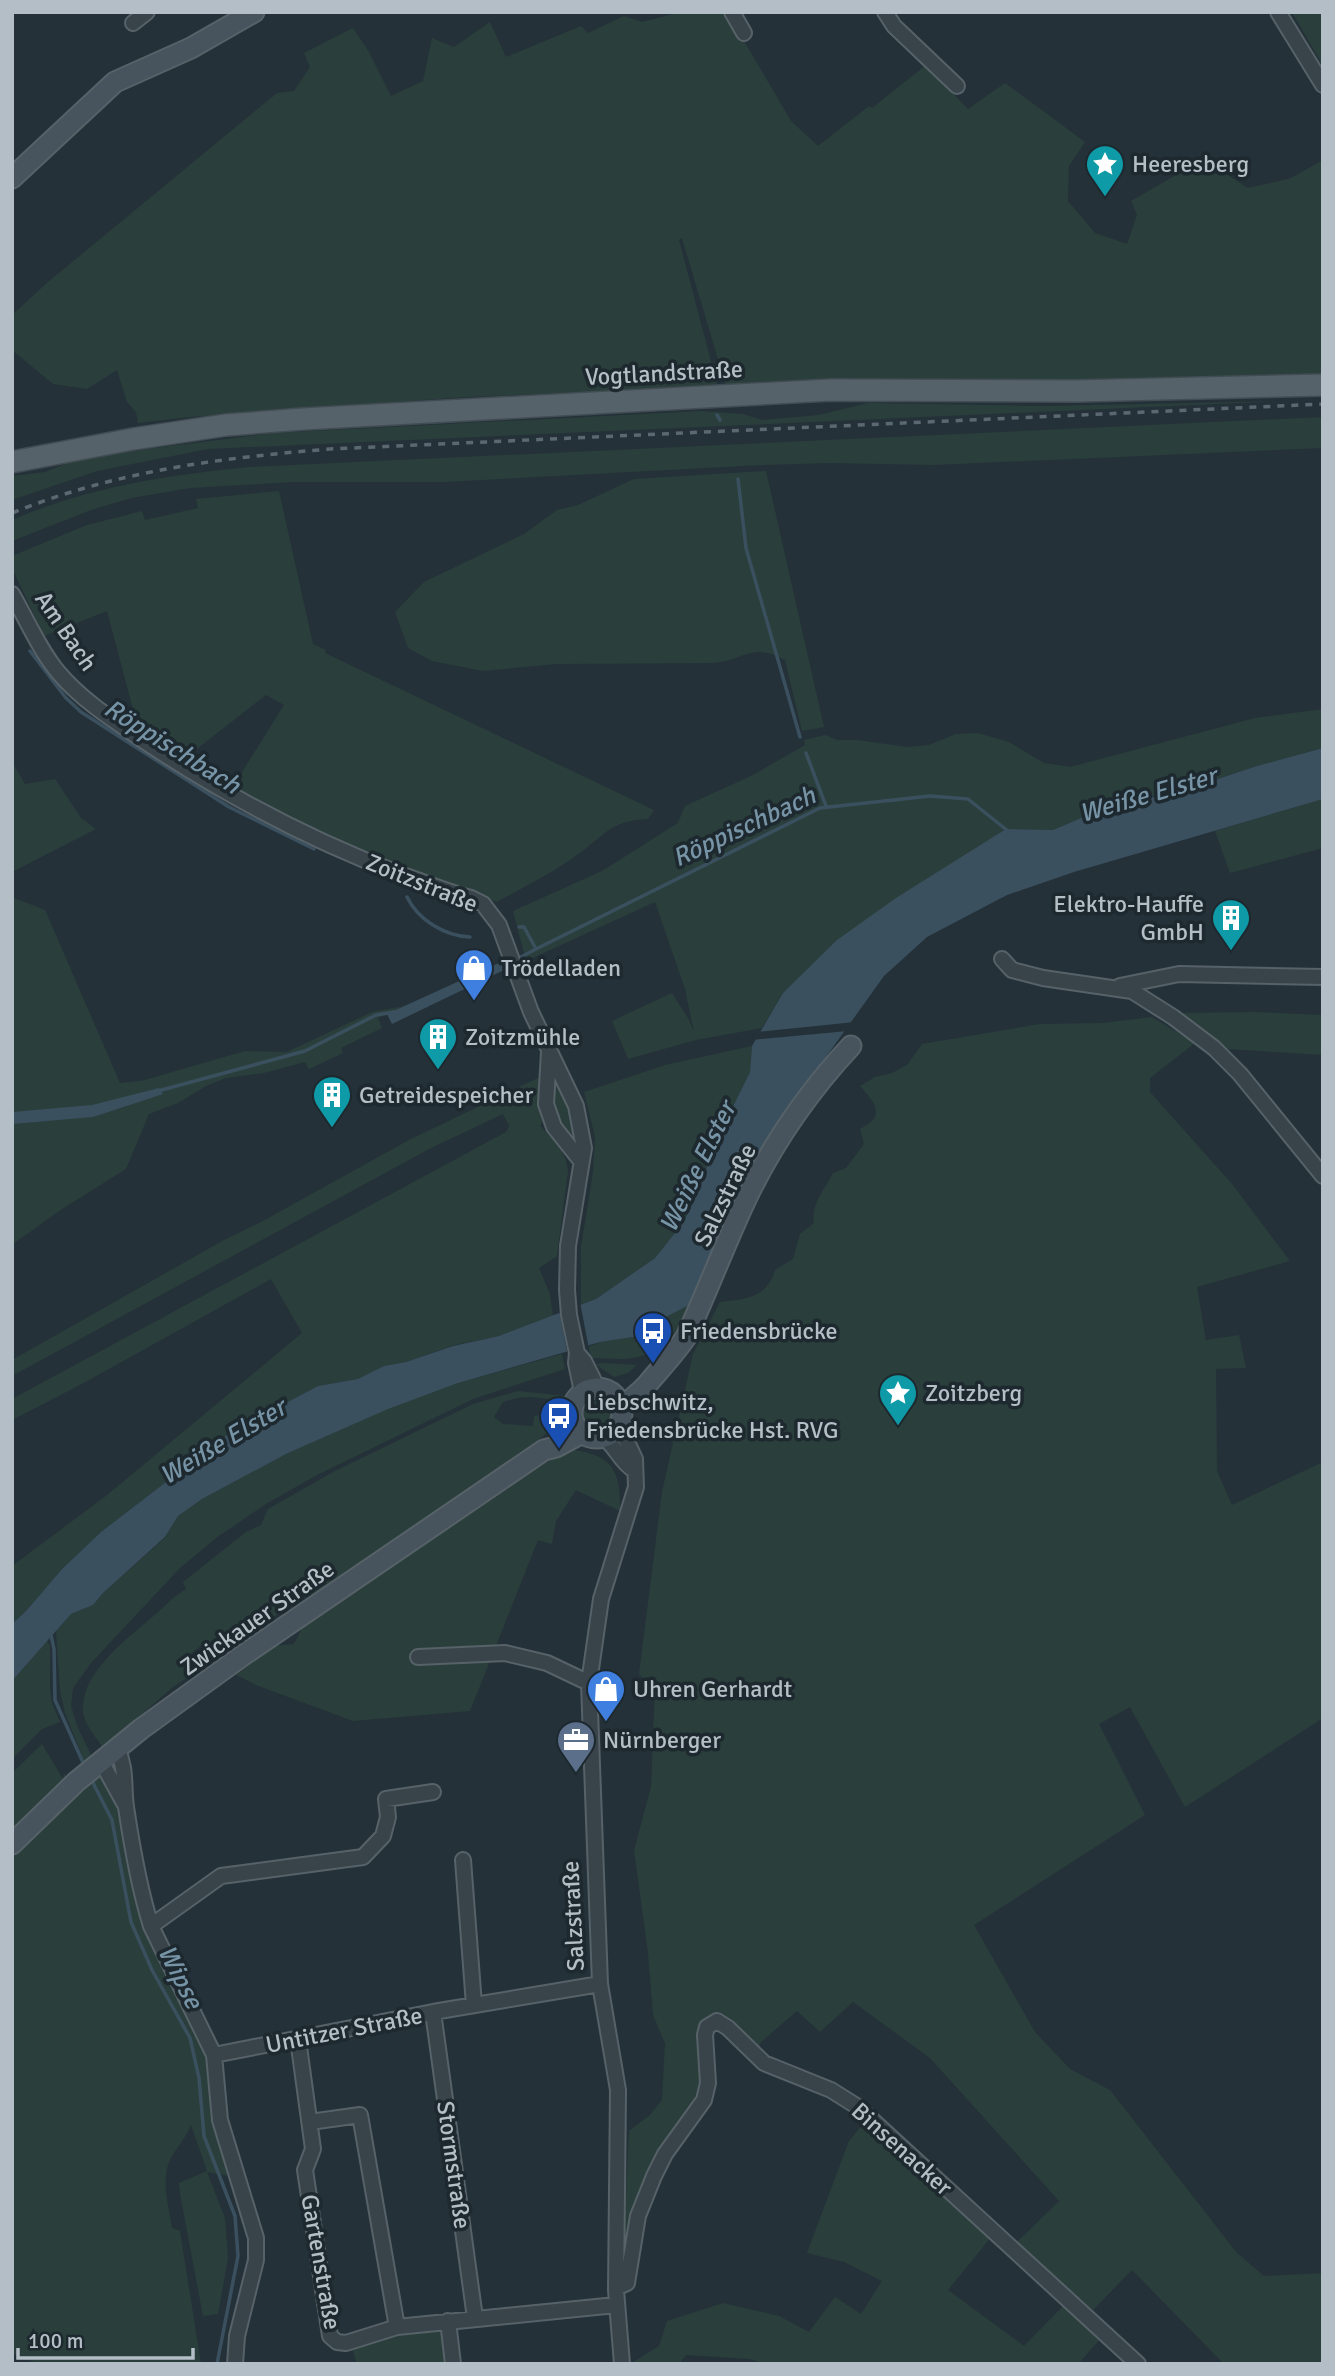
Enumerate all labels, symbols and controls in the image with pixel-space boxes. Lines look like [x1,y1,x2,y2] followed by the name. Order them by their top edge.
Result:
[1084,143,1126,198] place icon: Heeresberg
[1132,149,1249,179] place label: Heeresberg
[584,354,744,392] street label: Vogtlandstraße
[28,585,104,677] street label: Am Bach
[98,693,247,802] water label: Röppischbach
[1076,759,1224,830] water label: Weiße Elster
[667,780,821,874] water label: Röppischbach
[362,847,482,919] street label: Zoitzstraße
[1053,889,1204,947] place label: Elektro-Hauffe GmbH
[1210,897,1252,952] building icon: Elektro-Hauffe GmbH
[453,947,495,1002] shop icon: Trödelladen
[501,953,621,983] place label: Trödelladen
[417,1016,459,1071] building icon: Zoitzmühle
[465,1022,580,1052] place label: Zoitzmühle
[311,1074,353,1129] building icon: Getreidespeicher
[359,1080,534,1110] place label: Getreidespeicher
[653,1093,745,1237] water label: Weiße Elster
[687,1139,763,1251] street label: Salzstraße
[632,1310,674,1365] bus stop icon: Friedensbrücke
[680,1316,838,1346] place label: Friedensbrücke
[877,1372,919,1427] place icon: Zoitzberg
[925,1378,1022,1408] place label: Zoitzberg
[586,1387,838,1445] place label: Liebschwitz, Friedensbrücke Hst. RVG
[154,1390,295,1492] water label: Weiße Elster
[538,1395,580,1450] bus stop icon: Liebschwitz, Friedensbrücke Hst. RVG
[174,1554,340,1682] street label: Zwickauer Straße
[585,1668,627,1723] shop icon: Uhren Gerhardt
[633,1674,792,1704] place label: Uhren Gerhardt
[555,1719,597,1774] office icon: Nürnberger
[603,1725,721,1755] place label: Nürnberger
[555,1860,591,1972] street label: Salzstraße
[150,1940,210,2016] water label: Wipse
[263,2000,425,2060] street label: Untitzer Straße
[845,2096,959,2202] street label: Binsenacker
[430,2099,478,2231] street label: Stormstraße
[294,2192,348,2332] street label: Gartenstraße
[18,2316,192,2360] scale bar
[28,2328,83,2354] text: 100 m

